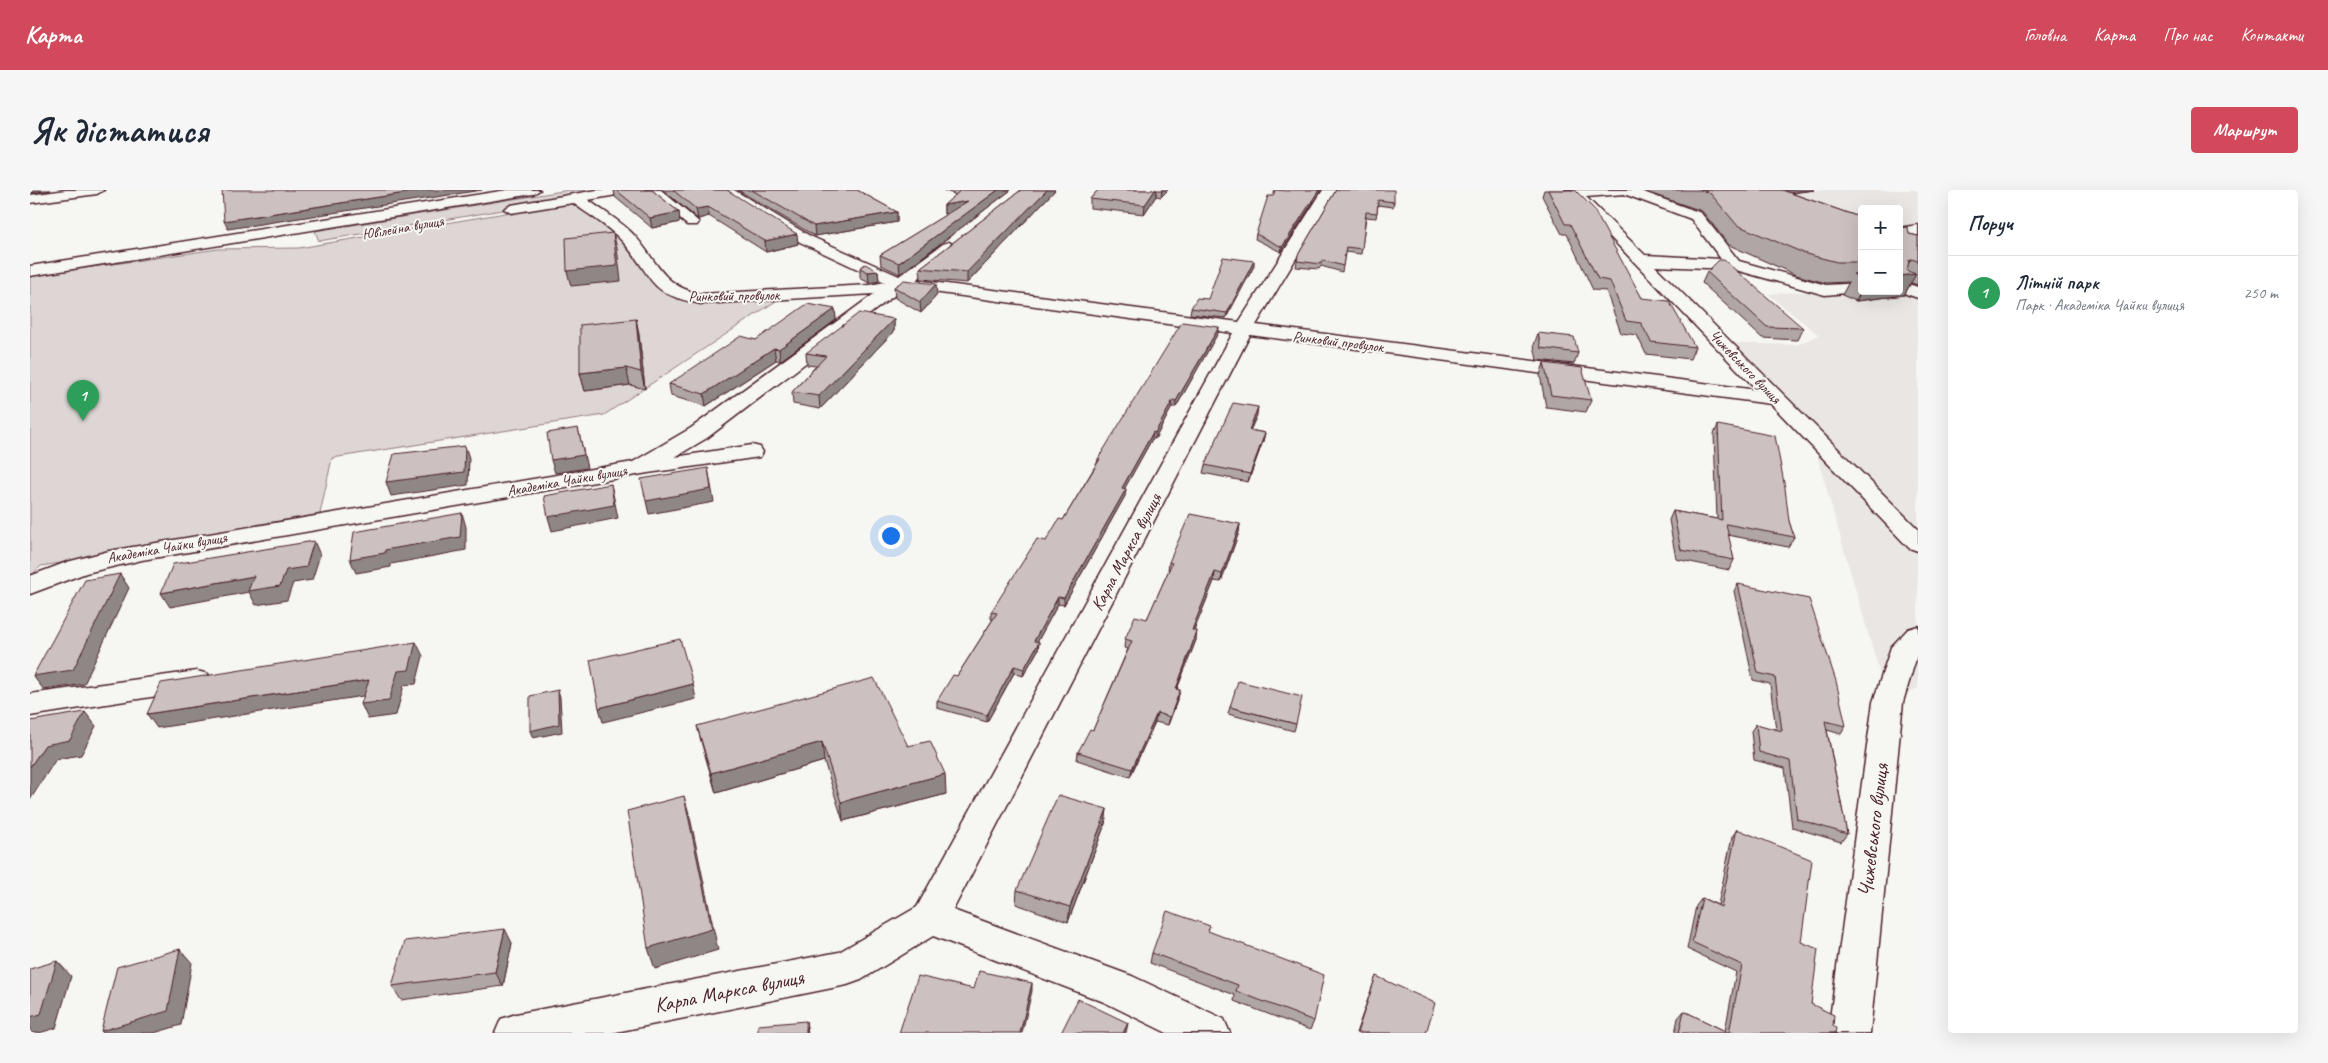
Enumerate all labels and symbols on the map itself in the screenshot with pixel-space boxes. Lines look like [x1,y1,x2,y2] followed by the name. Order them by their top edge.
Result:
[361,211,446,245] street label: Ювілейна вулиця
[688,286,781,306] street label: Ринковий провулок
[1705,326,1785,408] street label: Чижевського вулиця
[1292,327,1386,357] street label: Ринковий провулок
[67,380,99,421] pin: 1
[505,461,629,501] street label: Академіка Чайки вулиця
[1086,488,1167,614] street label: Карла Маркса вулиця
[878,523,904,549] your location
[105,528,229,568] street label: Академіка Чайки вулиця
[1852,761,1894,898] street label: Чижевського вулиця
[652,964,807,1018] street label: Карла Маркса вулиця

